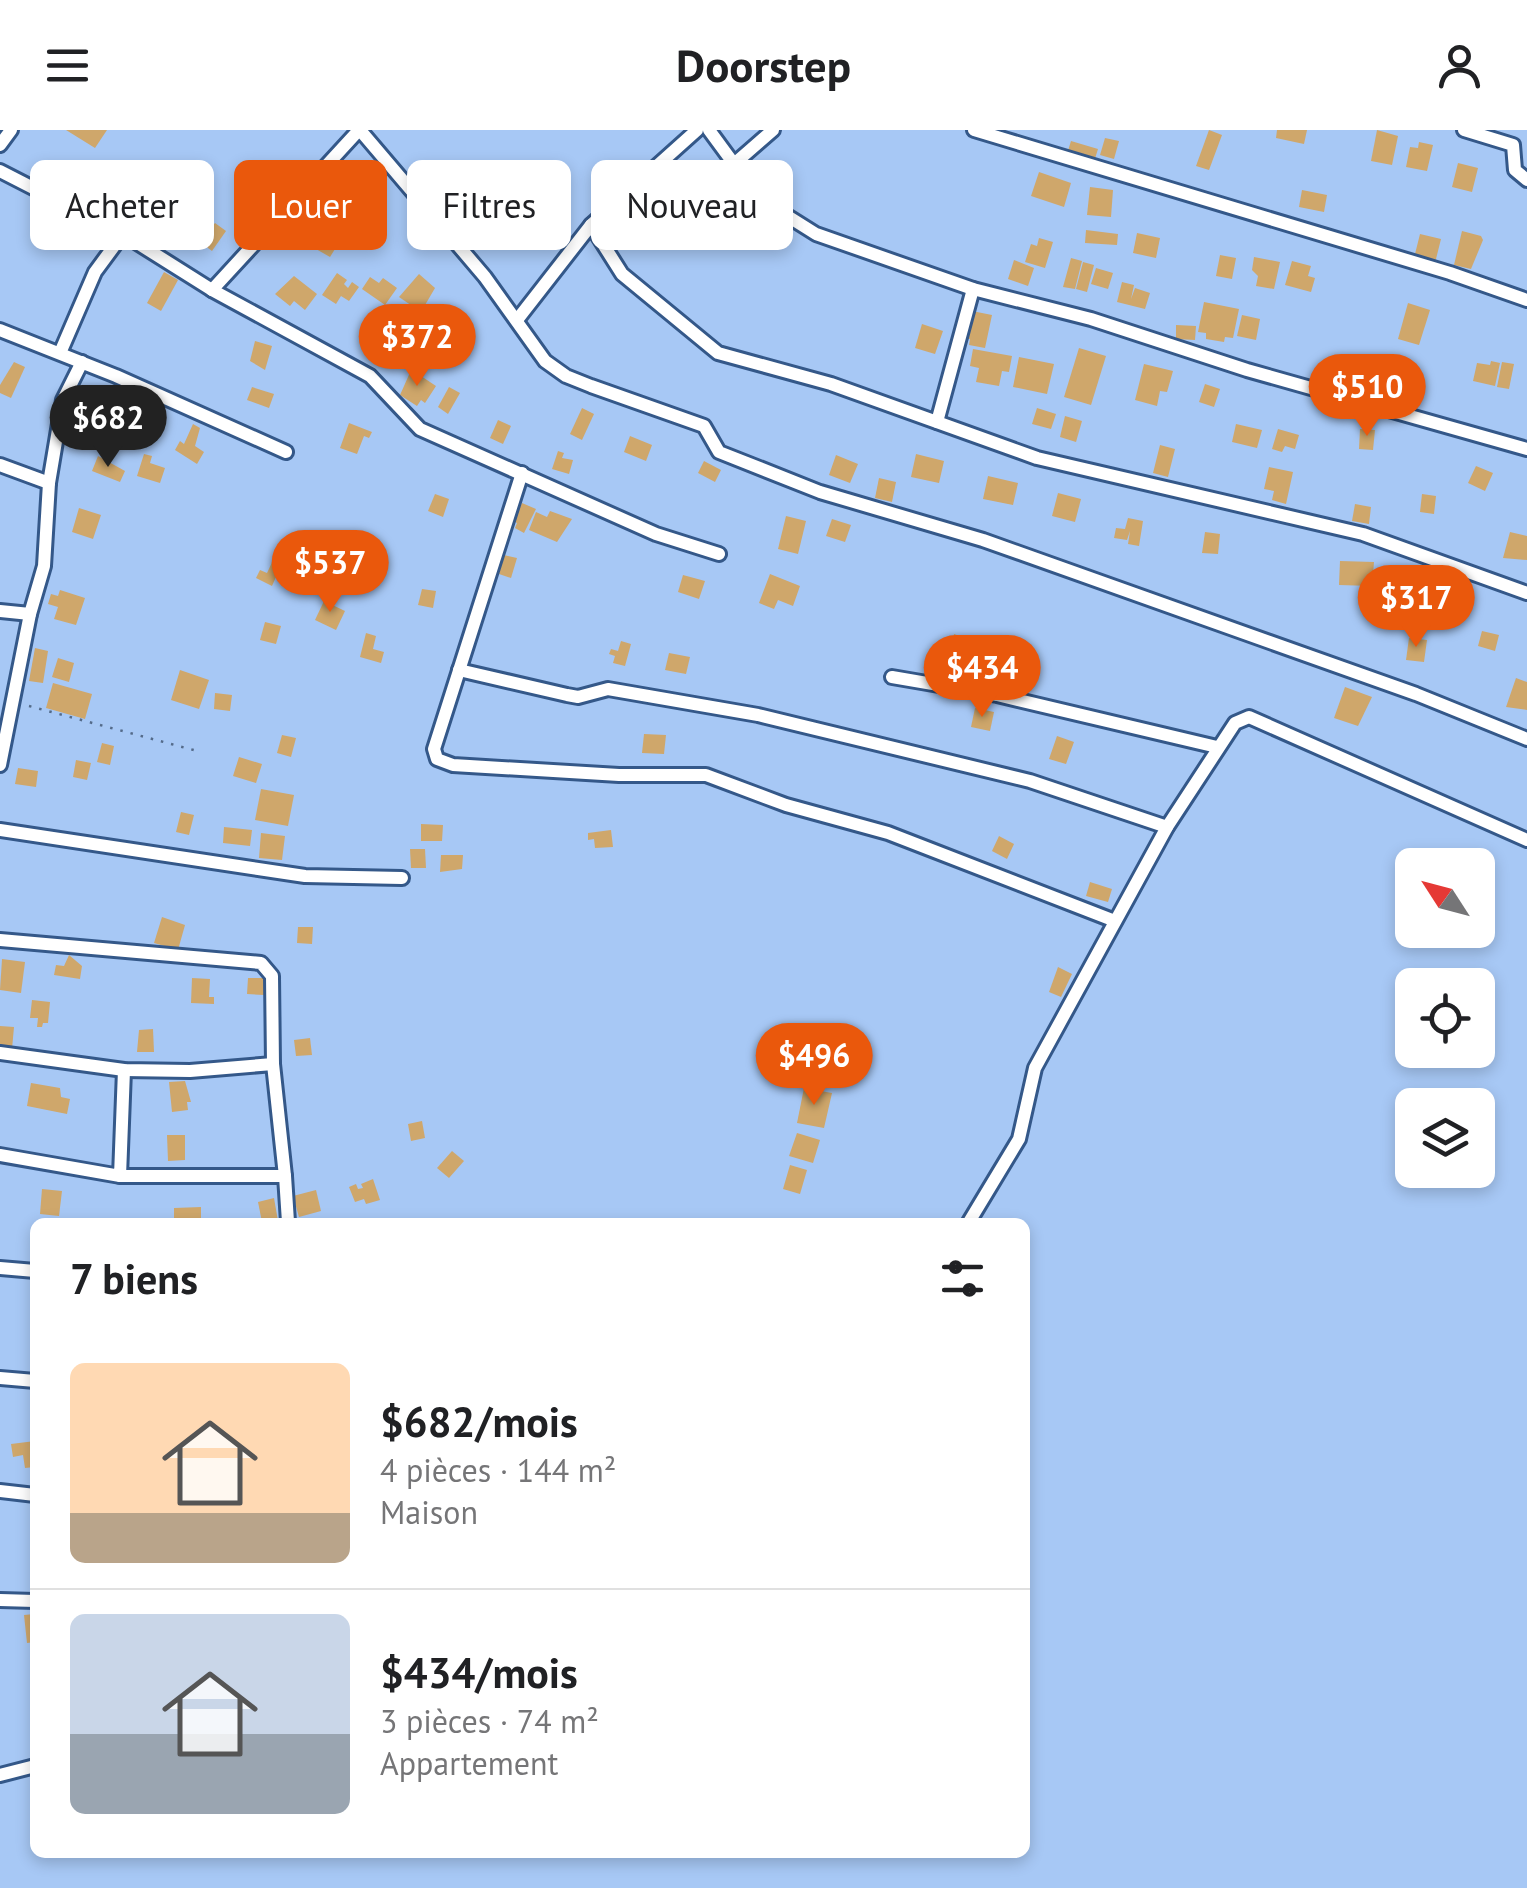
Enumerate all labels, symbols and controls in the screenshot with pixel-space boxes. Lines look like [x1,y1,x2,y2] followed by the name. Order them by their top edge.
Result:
[676,36,851,94] text: Doorstep
[40,38,95,93] icon: menu
[1432,38,1487,93] icon: person
[30,160,214,250] chip: Acheter
[234,160,387,250] chip: Louer
[407,160,571,250] chip: Filtres
[591,160,793,250] chip: Nouveau
[358,304,476,389] pin: $372
[381,315,453,357] text: $372
[1308,354,1426,439] pin: $510
[1331,365,1403,407] text: $510
[49,385,167,470] pin: $682
[72,396,144,438] text: $682
[271,530,389,615] pin: $537
[294,541,366,583] text: $537
[1357,565,1475,650] pin: $317
[1380,576,1452,618] text: $317
[923,635,1041,720] pin: $434
[946,646,1018,688] text: $434
[1395,848,1495,948] north arrow
[1395,848,1495,1188] map controls
[1395,968,1495,1068] button: locate
[755,1023,873,1108] pin: $496
[778,1034,850,1076] text: $496
[1395,1088,1495,1188] button: layers
[70,1251,198,1306] text: 7 biens
[935,1251,990,1306] icon: filters
[380,1394,578,1449] text: $682/mois
[150,1403,270,1523] icon: home
[380,1449,616,1491] text: 4 pièces · 144 m²
[380,1491,478,1533] text: Maison
[380,1645,578,1700] text: $434/mois
[150,1654,270,1774] icon: home
[380,1700,599,1742] text: 3 pièces · 74 m²
[380,1742,558,1784] text: Appartement

